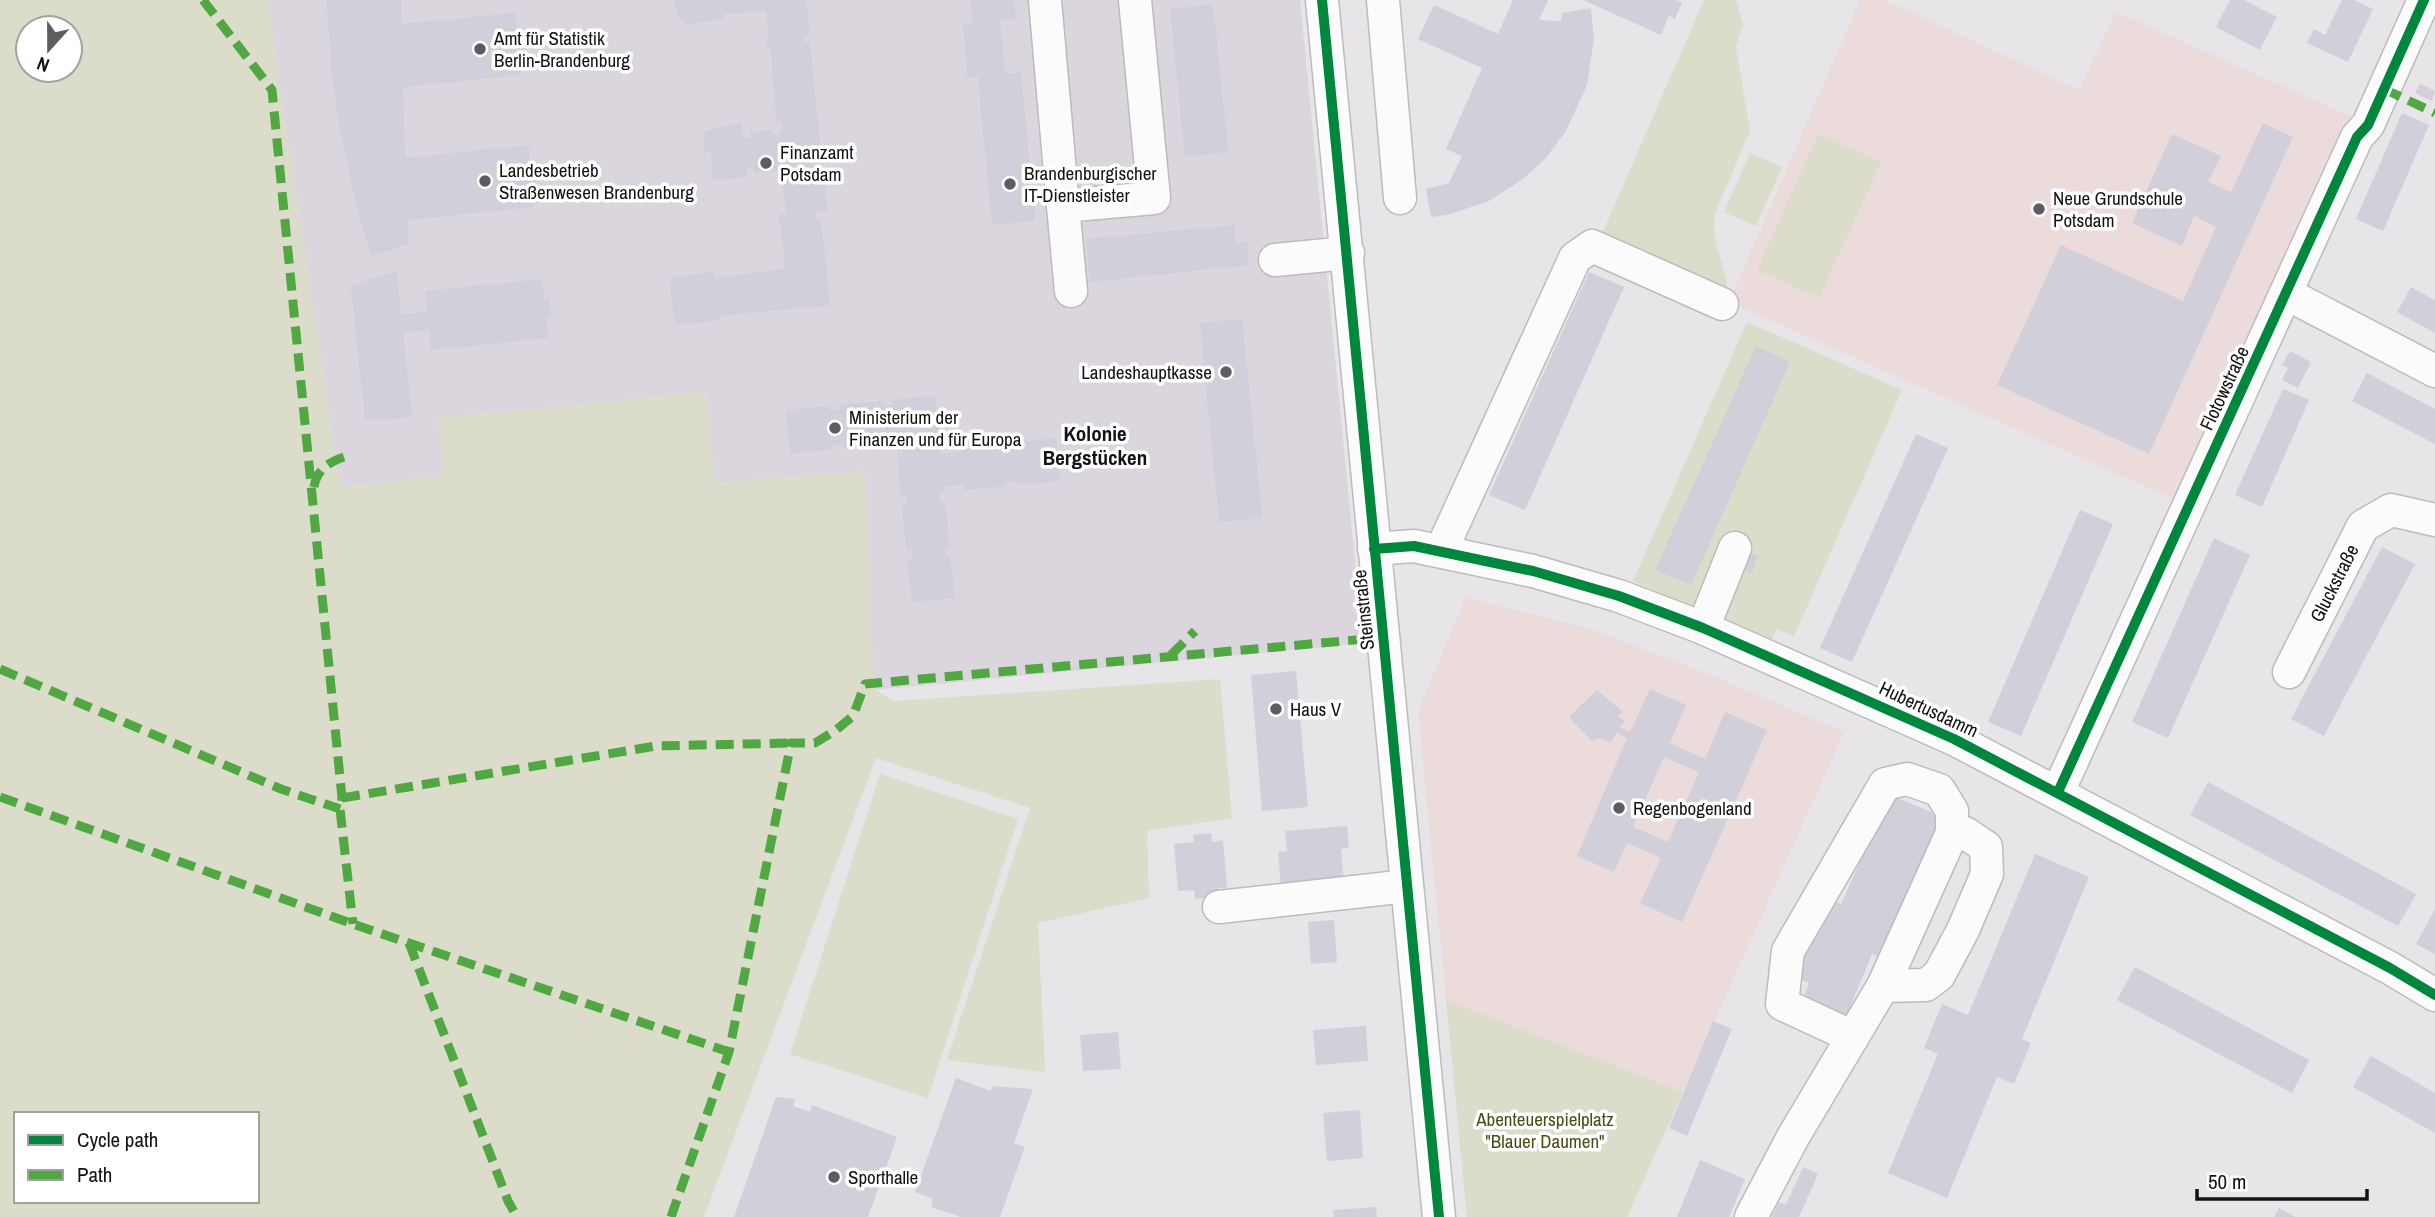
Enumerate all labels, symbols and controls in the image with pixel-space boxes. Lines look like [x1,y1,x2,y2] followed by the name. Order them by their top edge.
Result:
[14,14,84,84] north arrow
[493,25,630,73] place label: Amt für Statistik Berlin-Brandenburg
[472,41,488,57] marker: Amt für Statistik Berlin-Brandenburg
[33,51,53,79] text: N
[780,139,854,187] place label: Finanzamt Potsdam
[758,155,774,171] marker: Finanzamt Potsdam
[499,157,694,205] place label: Landesbetrieb Straßenwesen Brandenburg
[1024,160,1157,208] place label: Brandenburgischer IT-Dienstleister
[477,173,493,189] marker: Landesbetrieb Straßenwesen Brandenburg
[1002,176,1018,192] marker: Brandenburgischer IT-Dienstleister
[2053,185,2183,233] place label: Neue Grundschule Potsdam
[2031,201,2047,217] marker: Neue Grundschule Potsdam
[2193,342,2255,434] street label: Flotowstraße
[1081,359,1212,385] place label: Landeshauptkasse
[1218,364,1234,380] marker: Landeshauptkasse
[849,404,1022,452] place label: Ministerium der Finanzen und für Europa
[1043,419,1147,472] district label: Kolonie Bergstücken
[827,420,843,436] marker: Ministerium der Finanzen und für Europa
[2303,540,2365,626] street label: Gluckstraße
[1346,569,1380,651] street label: Steinstraße
[1875,675,1983,743] street label: Hubertusdamm
[1290,696,1342,722] place label: Haus V
[1268,701,1284,717] marker: Haus V
[1633,795,1752,821] place label: Regenbogenland
[1611,800,1627,816] marker: Regenbogenland
[1475,1106,1614,1154] park label: Abenteuerspielplatz "Blauer Daumen"
[14,1112,259,1203] legend
[77,1125,158,1154] text: Cycle path
[2197,1158,2367,1202] scale bar
[77,1160,112,1189] text: Path
[848,1164,918,1190] place label: Sporthalle
[2208,1167,2246,1196] text: 50 m
[826,1169,842,1185] marker: Sporthalle

